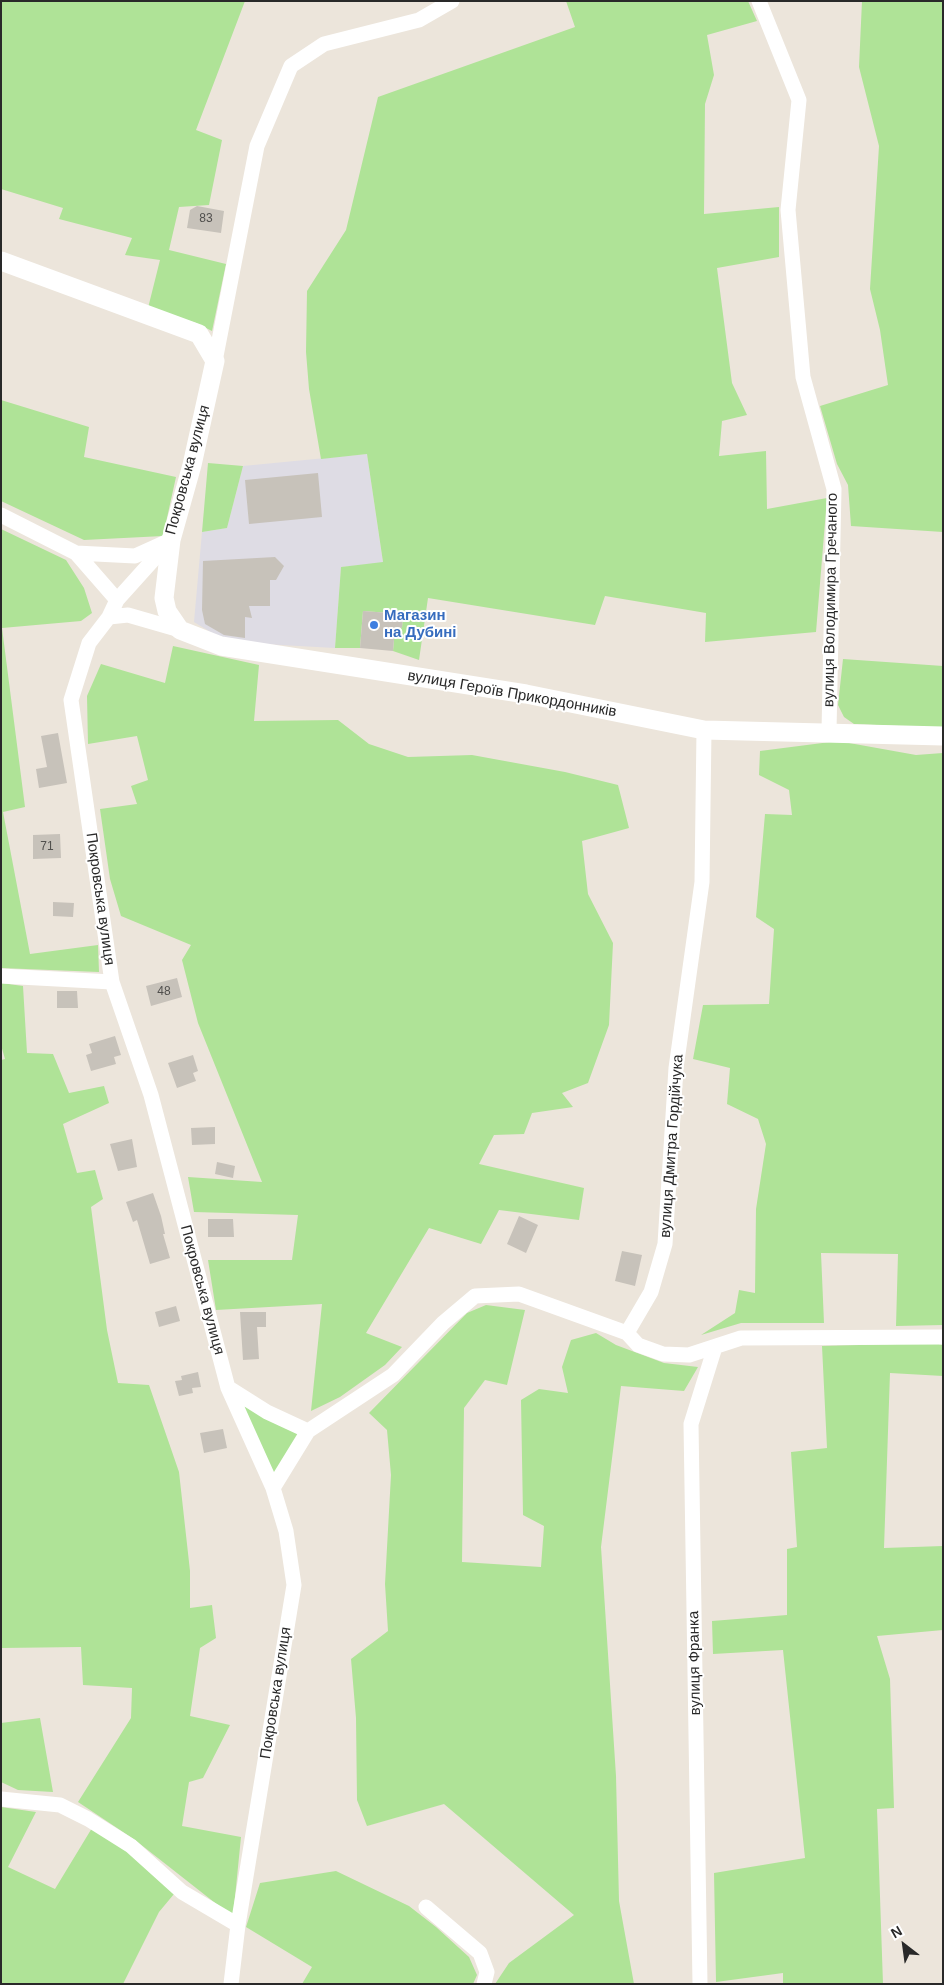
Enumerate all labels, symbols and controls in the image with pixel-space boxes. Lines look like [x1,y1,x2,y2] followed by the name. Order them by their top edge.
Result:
[199,212,213,226] house number: 83
[162,403,214,537] street label: Покровська вулиця
[820,493,842,707] street label: вулиця Володимира Гречаного
[384,607,456,642] place label: Магазин на Дубині
[368,619,380,631] marker: Магазин на Дубині
[406,667,618,721] street label: вулиця Героїв Прикордонників
[82,832,118,966] street label: Покровська вулиця
[40,840,54,854] house number: 71
[157,985,171,999] house number: 48
[657,1054,687,1238] street label: вулиця Дмитра Гордійчука
[176,1223,228,1357] street label: Покровська вулиця
[685,1611,705,1715] street label: вулиця Франка
[257,1626,295,1760] street label: Покровська вулиця
[879,1920,929,1970] north arrow
[888,1923,905,1941] text: N

